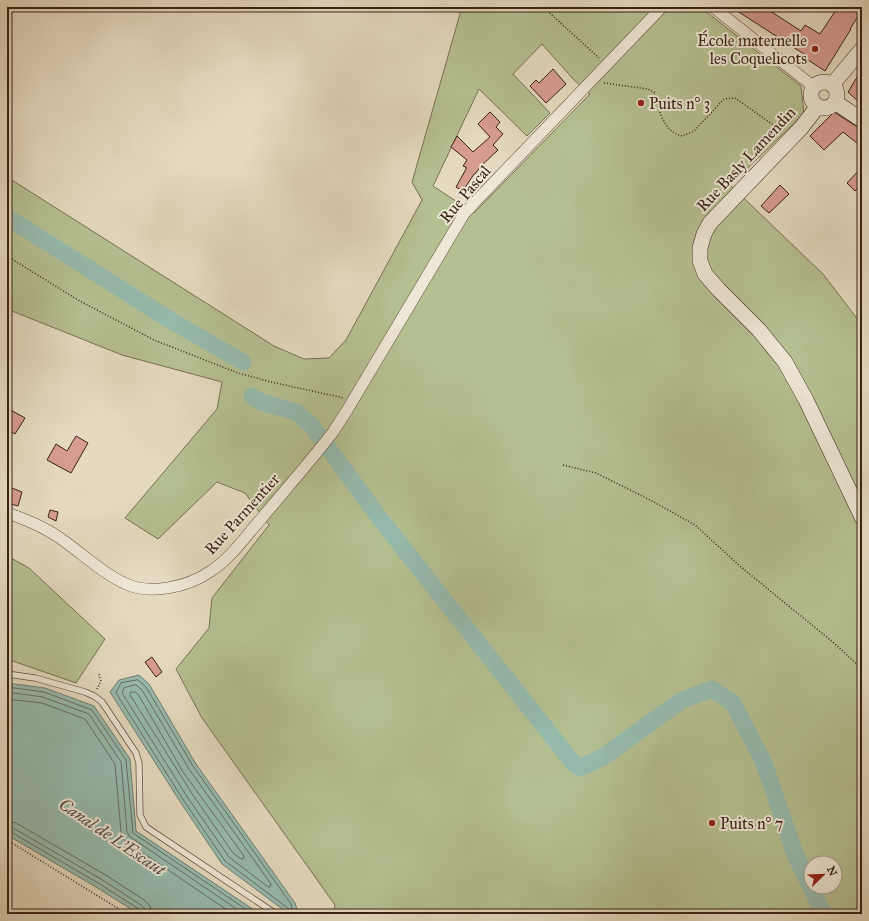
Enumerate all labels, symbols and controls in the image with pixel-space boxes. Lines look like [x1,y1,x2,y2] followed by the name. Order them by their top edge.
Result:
[697,29,807,69] place label: École maternelle les Coquelicots
[810,44,820,54] marker: École maternelle les Coquelicots
[649,94,710,113] place label: Puits n° 3
[636,98,646,108] marker: Puits n° 3
[693,102,800,215] street label: Rue Basly Lamendin
[436,161,495,227] street label: Rue Pascal
[201,469,283,559] street label: Rue Parmentier
[55,794,171,881] water label: Canal de L'Escaut
[720,814,783,833] place label: Puits n° 7
[707,818,717,828] marker: Puits n° 7
[803,855,843,895] north arrow
[824,864,840,879] text: N

